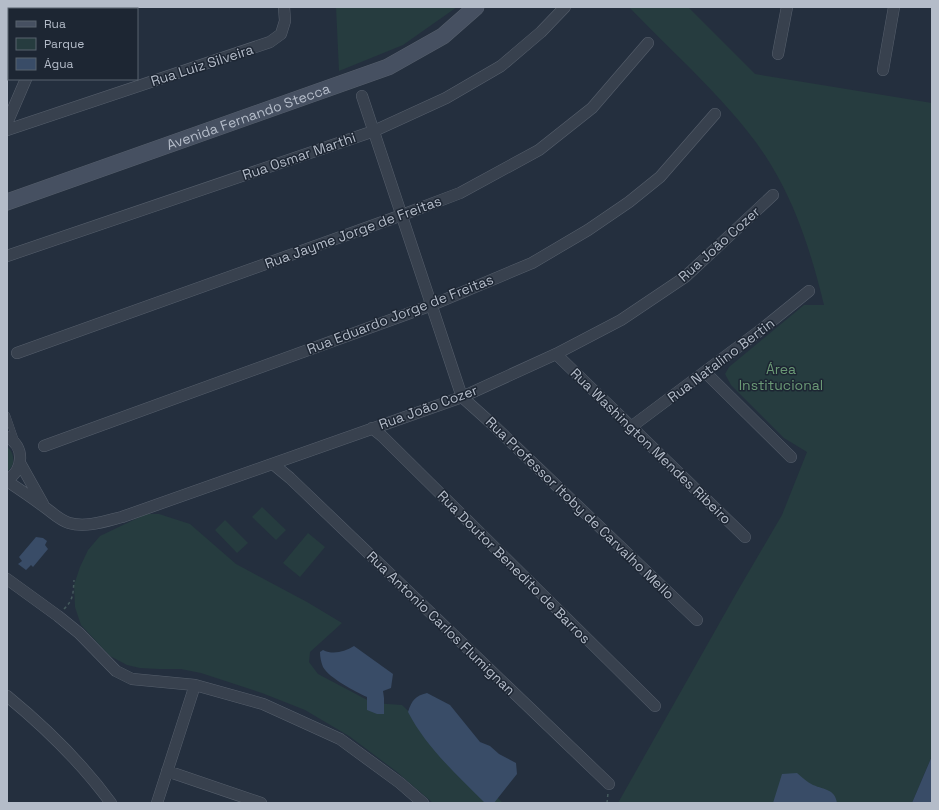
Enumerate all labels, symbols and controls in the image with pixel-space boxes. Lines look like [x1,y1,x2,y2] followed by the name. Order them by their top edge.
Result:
[8,8,138,80] legend
[44,16,66,32] text: Rua
[44,36,84,52] text: Parque
[148,40,256,90] street label: Rua Luiz Silveira
[44,56,74,72] text: Água
[164,79,333,154] street label: Avenida Fernando Stecca
[240,128,358,184] street label: Rua Osmar Marthi
[262,192,444,272] street label: Rua Jayme Jorge de Freitas
[674,203,764,285] street label: Rua João Cozer
[304,270,496,358] street label: Rua Eduardo Jorge de Freitas
[664,314,778,406] street label: Rua Natalino Bertin
[739,360,823,394] park label: Área Institucional
[567,364,735,528] street label: Rua Washington Mendes Ribeiro
[376,381,480,433] street label: Rua João Cozer
[482,413,678,603] street label: Rua Professor Itoby de Carvalho Mello
[434,487,594,647] street label: Rua Doutor Benedito de Barros
[363,547,519,699] street label: Rua Antonio Carlos Flumignan

